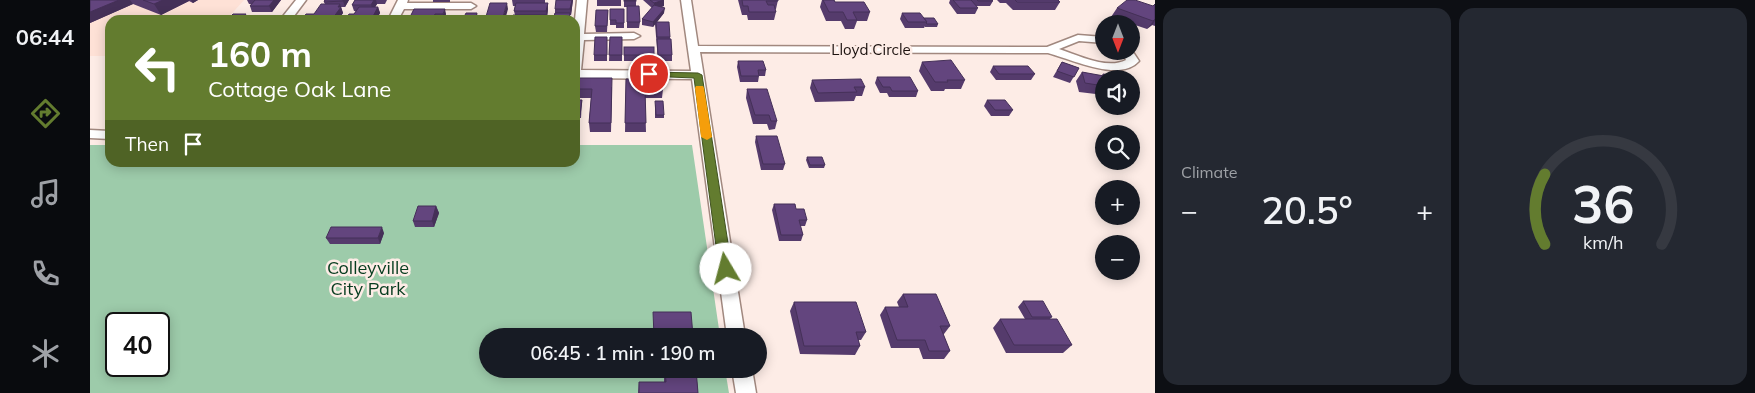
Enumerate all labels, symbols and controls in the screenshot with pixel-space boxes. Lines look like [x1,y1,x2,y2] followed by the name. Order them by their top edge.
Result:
[1095,15,1140,60] north arrow
[1095,15,1140,280] map controls
[16,23,74,51] text: 06:44
[208,32,312,76] text: 160 m
[125,35,190,100] icon: left
[831,40,911,59] street label: Lloyd Circle
[628,53,670,95] pin
[635,60,663,88] icon: arrive
[1095,70,1140,115] button: sound
[208,75,391,103] text: Cottage Oak Lane
[28,96,63,131] icon: directions
[1095,125,1140,170] button: search
[179,130,207,158] icon: arrive
[125,132,169,156] text: Then
[1181,162,1237,182] text: Climate
[1572,171,1634,236] text: 36
[28,176,63,211] icon: music
[1095,180,1140,225] button: +
[1261,186,1353,234] text: 20.5°
[1181,193,1198,228] text: −
[1416,193,1433,228] text: +
[1583,231,1623,253] text: km/h
[1095,235,1140,280] button: −
[699,242,751,294] position arrow
[28,256,63,291] icon: phone
[327,256,409,300] park label: Colleyville City Park
[105,312,170,377] speed limit sign: 40
[28,336,63,371] icon: climate
[530,341,716,365] text: 06:45 · 1 min · 190 m

